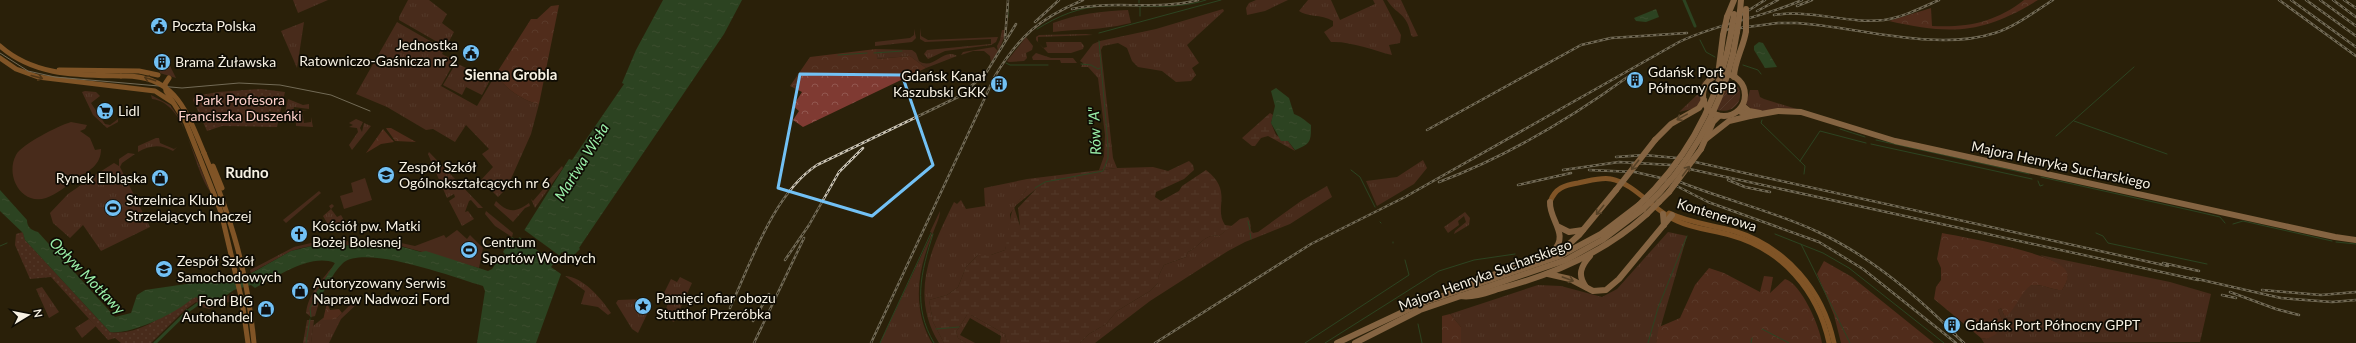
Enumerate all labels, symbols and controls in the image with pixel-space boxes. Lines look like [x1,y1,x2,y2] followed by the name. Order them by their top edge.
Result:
[149,16,169,36] public building icon: Poczta Polska
[172,17,256,34] place label: Poczta Polska
[299,36,458,69] place label: Jednostka Ratowniczo-Gaśnicza nr 2
[461,43,481,63] public building icon: Jednostka Ratowniczo-Gaśnicza nr 2
[152,52,172,72] building icon: Brama Żuławska
[175,53,276,70] place label: Brama Żuławska
[1648,63,1737,96] place label: Gdańsk Port Północny GPB
[465,65,557,83] district label: Sienna Grobla
[893,67,987,100] place label: Gdańsk Kanał Kaszubski GKK
[1625,70,1645,90] building icon: Gdańsk Port Północny GPB
[31,74,44,81] one-way arrow
[989,74,1009,94] building icon: Gdańsk Kanał Kaszubski GKK
[143,75,156,82] one-way arrow
[178,91,302,124] park label: Park Profesora Franciszka Duszeńki
[95,101,115,121] supermarket icon: Lidl
[118,102,140,119] place label: Lidl
[1084,106,1104,156] water label: Rów "A"
[1676,113,1688,121] one-way arrow
[550,119,612,204] water label: Martwa Wisła
[1970,137,2152,192] street label: Majora Henryka Sucharskiego
[399,158,550,191] place label: Zespół Szkół Ogólnokształcących nr 6
[1631,160,1640,171] one-way arrow
[225,163,269,181] district label: Rudno
[376,165,396,185] school or university icon: Zespół Szkół Ogólnokształcących nr 6
[1681,165,1690,176] one-way arrow
[150,168,170,188] shop icon: Rynek Elbląska
[56,169,147,186] place label: Rynek Elbląska
[126,191,252,224] place label: Strzelnica Klubu Strzelających Inaczej
[1675,194,1759,235] street label: Kontenerowa
[103,198,123,218] sports icon: Strzelnica Klubu Strzelających Inaczej
[1595,205,1604,216] one-way arrow
[312,217,421,250] place label: Kościół pw. Matki Bożej Bolesnej
[289,224,309,244] church icon: Kościół pw. Matki Bożej Bolesnej
[46,233,130,318] water label: Opływ Motławy
[482,233,596,266] place label: Centrum Sportów Wodnych
[1396,235,1574,314] street label: Majora Henryka Sucharskiego
[459,240,479,260] sports icon: Centrum Sportów Wodnych
[177,252,282,285] place label: Zespół Szkół Samochodowych
[154,259,174,279] school or university icon: Zespół Szkół Samochodowych
[313,274,450,307] place label: Autoryzowany Serwis Napraw Nadwozi Ford
[1561,275,1573,283] one-way arrow
[290,281,310,301] shop icon: Autoryzowany Serwis Napraw Nadwozi Ford
[656,289,776,322] place label: Pamięci ofiar obozu Stutthof Przeróbka
[182,292,253,325] place label: Ford BIG Autohandel
[8,295,48,335] north arrow
[633,296,653,316] place icon: Pamięci ofiar obozu Stutthof Przeróbka
[256,299,276,319] shop icon: Ford BIG Autohandel
[31,308,45,318] text: N
[1942,315,1962,335] building icon: Gdańsk Port Północny GPPT
[1965,316,2141,333] place label: Gdańsk Port Północny GPPT

